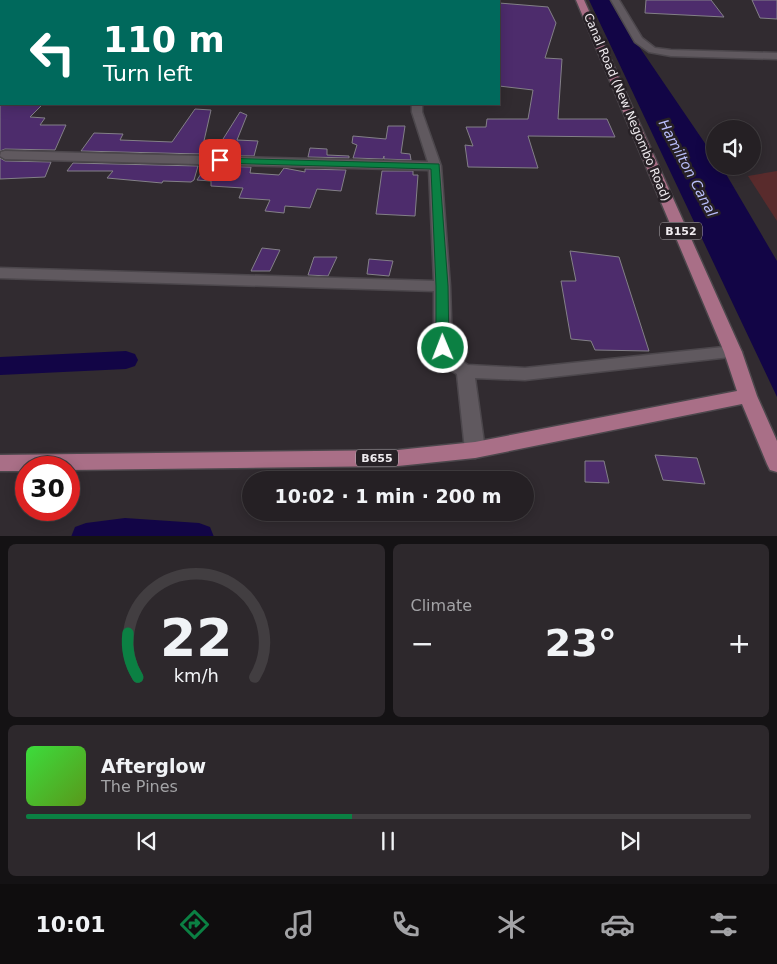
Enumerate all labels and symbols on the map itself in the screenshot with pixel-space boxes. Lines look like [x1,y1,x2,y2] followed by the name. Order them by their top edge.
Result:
[581,11,673,203] street label: Canal Road (New Negombo Road)
[656,117,720,219] water label: Hamilton Canal
[199,139,241,181] pin
[660,222,702,240] road number: B152
[416,321,468,373] position arrow
[356,449,398,466] road number: B655
[15,456,80,521] speed limit sign: 30

